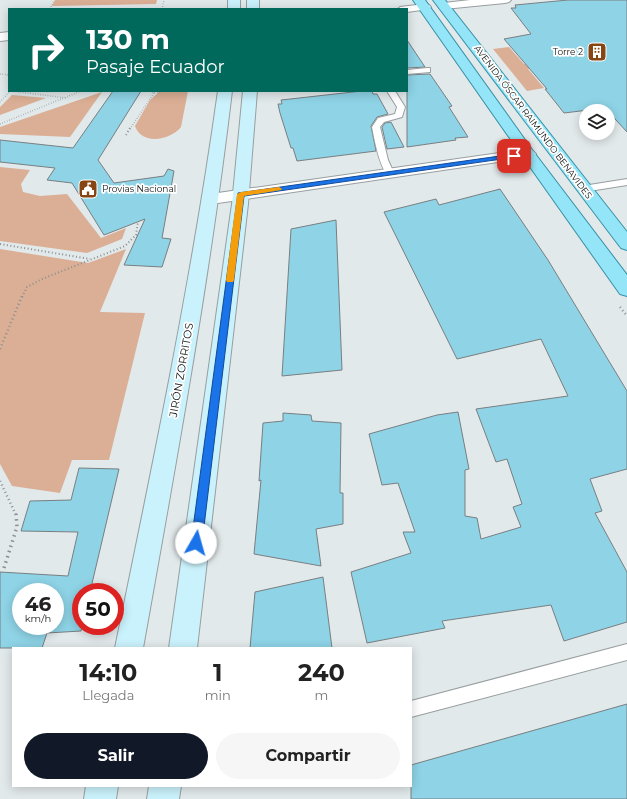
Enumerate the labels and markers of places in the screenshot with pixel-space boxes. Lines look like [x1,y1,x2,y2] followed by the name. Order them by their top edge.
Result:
[586,41,608,63] building icon: Torre 2
[553,46,583,57] place label: Torre 2
[497,139,531,173] pin
[77,178,99,200] public building icon: Provias Nacional
[102,183,176,194] place label: Provias Nacional

